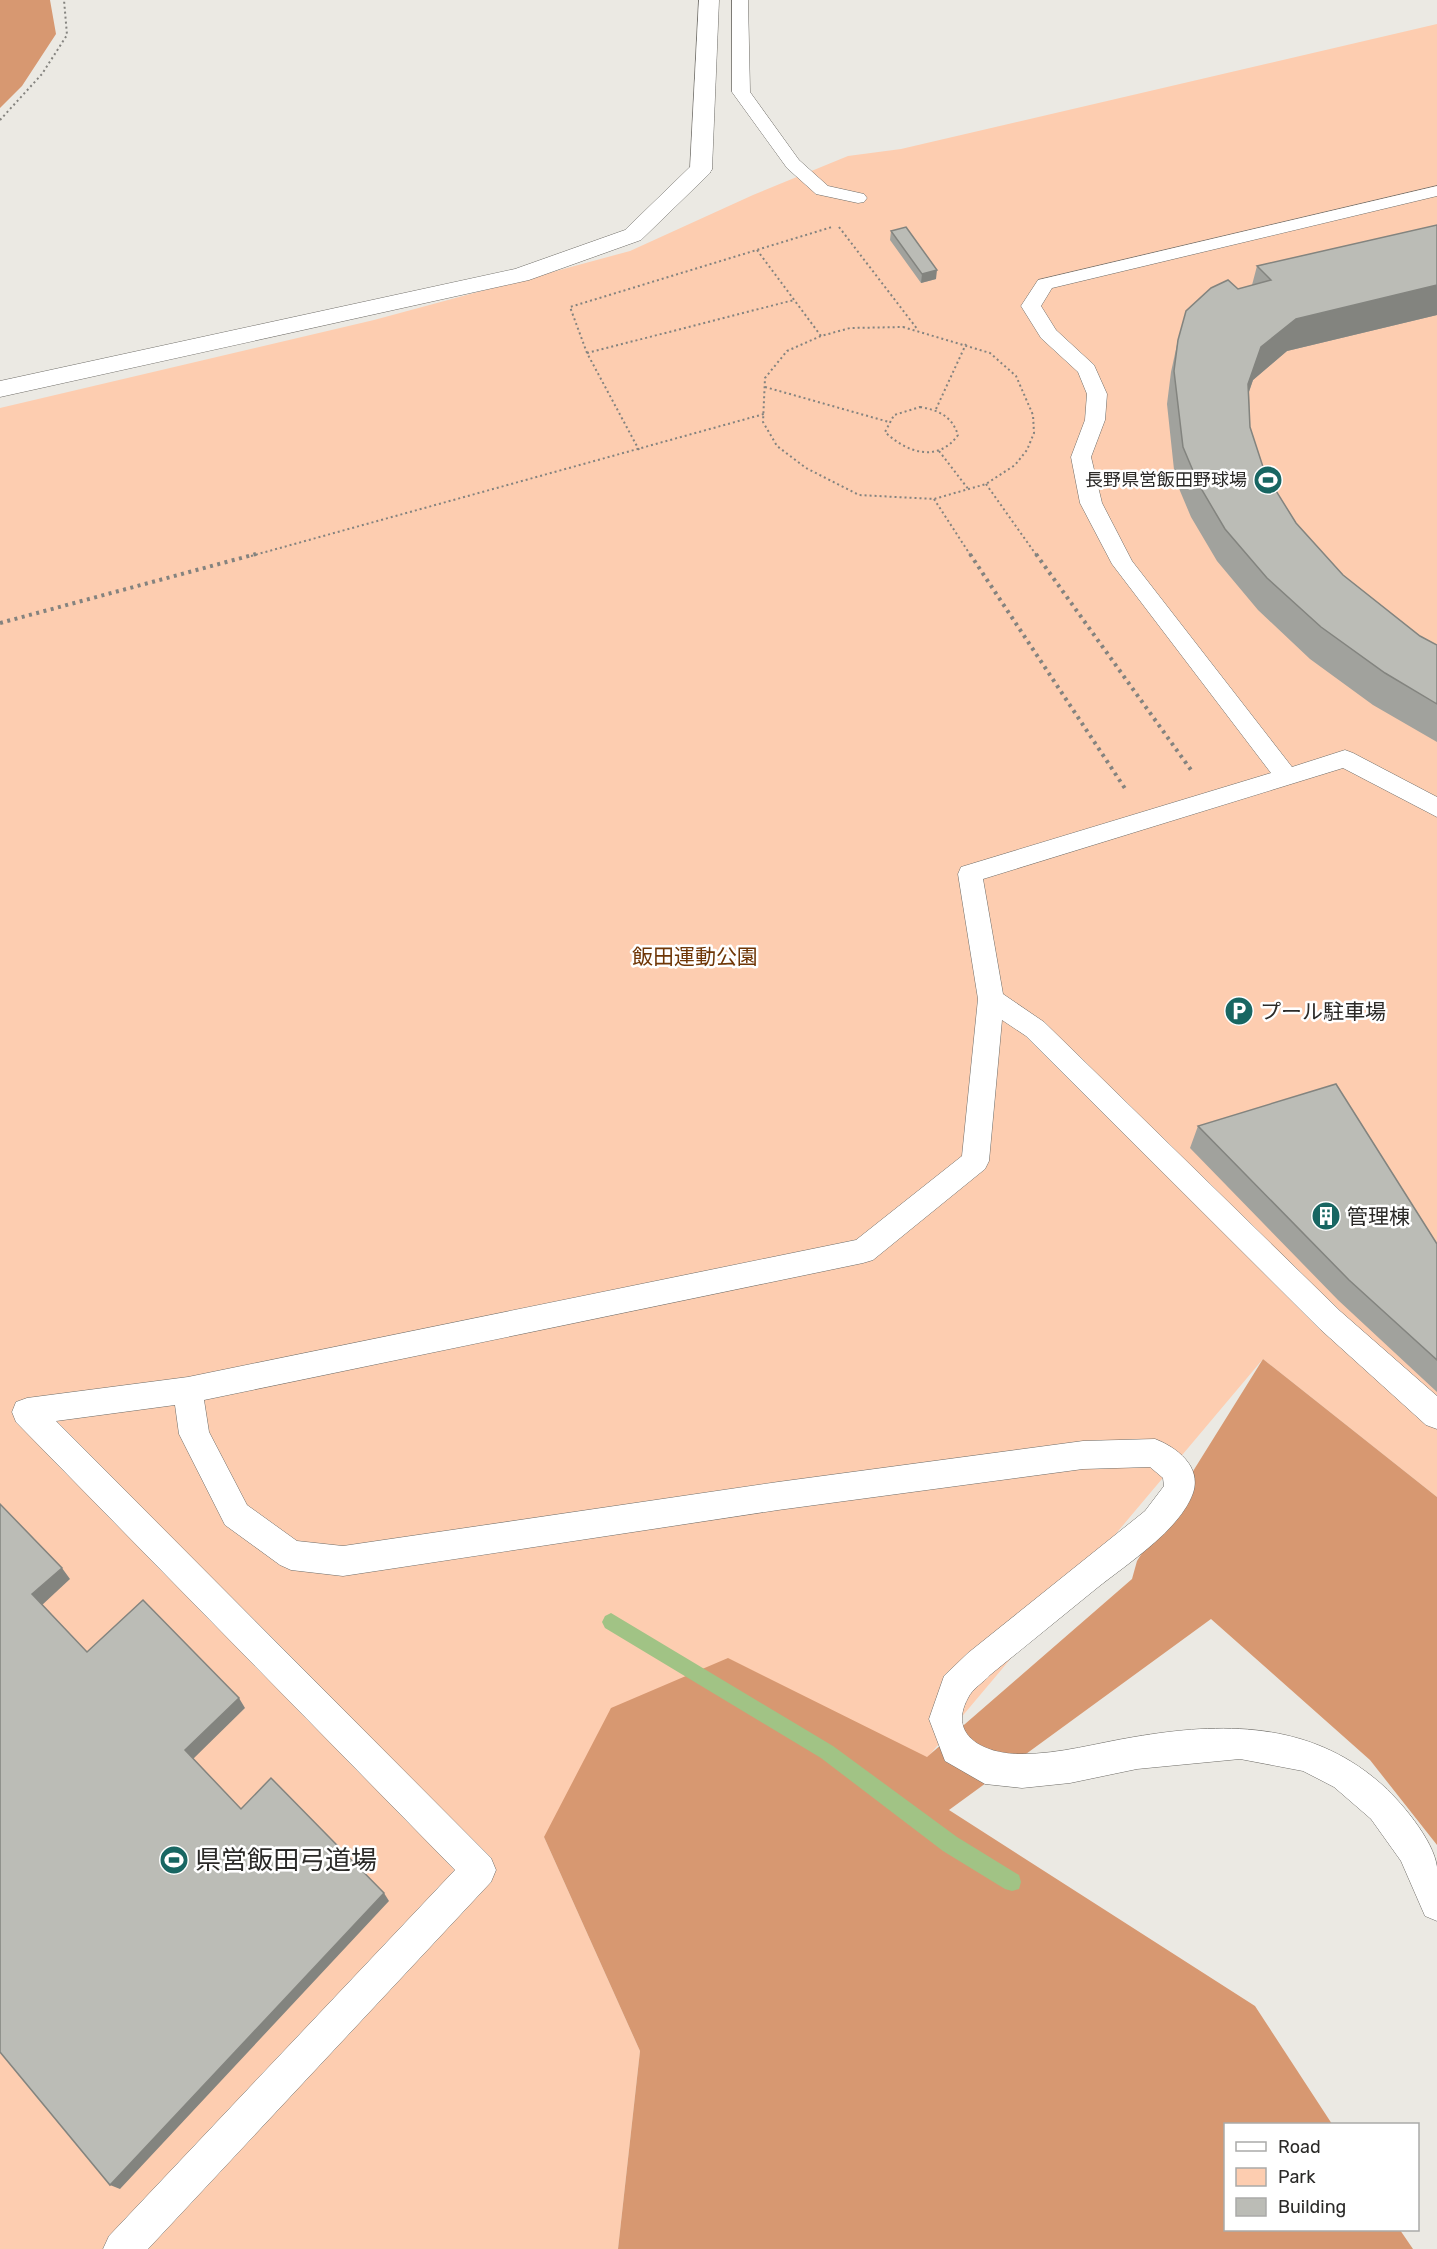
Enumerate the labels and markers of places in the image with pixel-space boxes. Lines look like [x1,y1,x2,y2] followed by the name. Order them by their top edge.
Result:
[1252,464,1284,496] sports icon: 長野県営飯田野球場
[1085,469,1247,491] place label: 長野県営飯田野球場
[1223,995,1255,1027] parking icon: プール駐車場
[1260,999,1386,1024] place label: プール駐車場
[1310,1200,1342,1232] building icon: 管理棟
[1347,1204,1410,1229] place label: 管理棟
[158,1844,190,1876] sports icon: 県営飯田弓道場
[195,1845,377,1876] place label: 県営飯田弓道場

